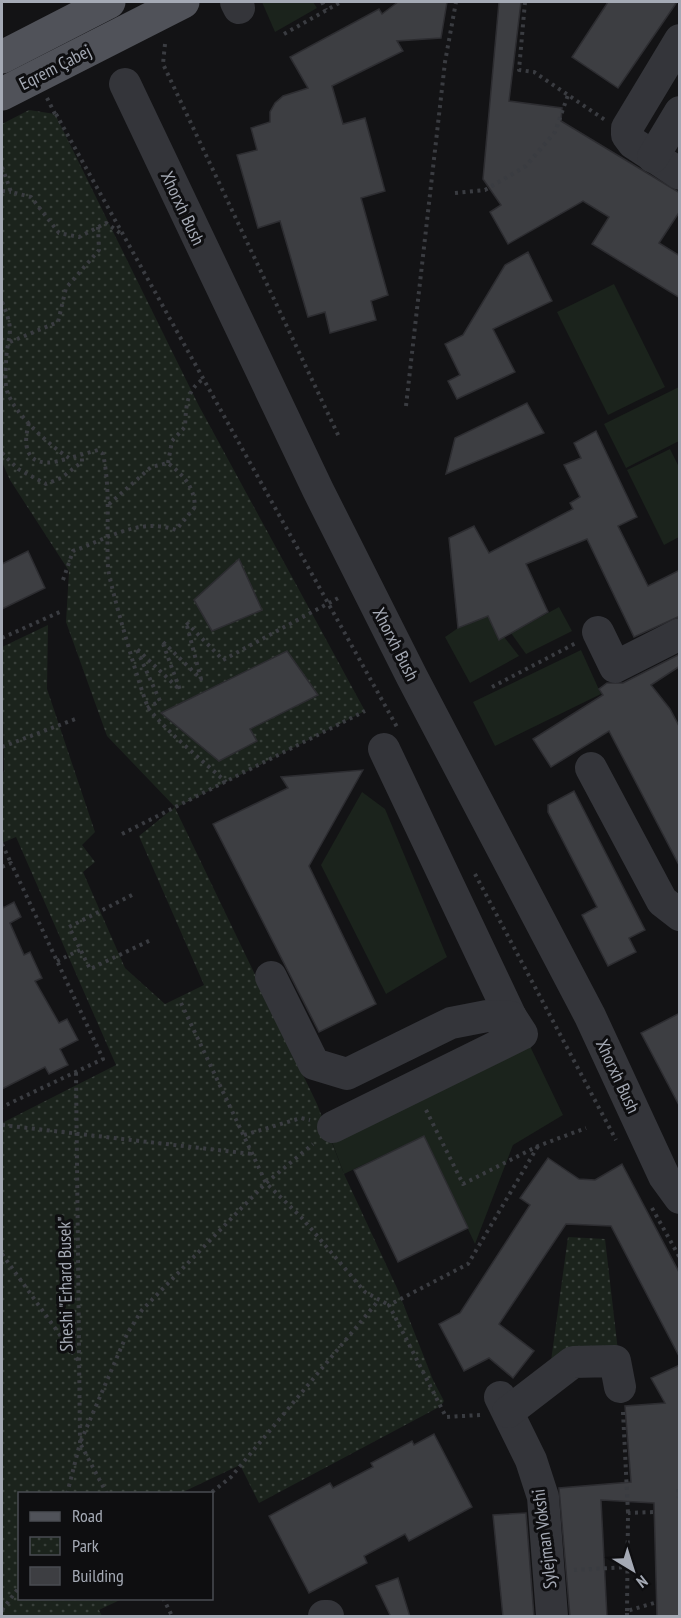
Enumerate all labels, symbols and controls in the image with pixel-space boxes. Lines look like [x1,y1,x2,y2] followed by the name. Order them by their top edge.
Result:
[15,39,95,95] street label: Eqrem Çabej
[156,167,210,249] street label: Xhorxh Bush
[368,604,424,684] street label: Xhorxh Bush
[591,1035,645,1117] street label: Xhorxh Bush
[52,1216,78,1352] street label: Sheshi "Erhard Busek"
[526,1488,562,1590] street label: Sylejman Vokshi
[18,1492,213,1600] legend
[72,1504,103,1527] text: Road
[72,1534,99,1557] text: Park
[603,1540,663,1600] north arrow
[72,1564,124,1587] text: Building
[633,1571,652,1592] text: N

